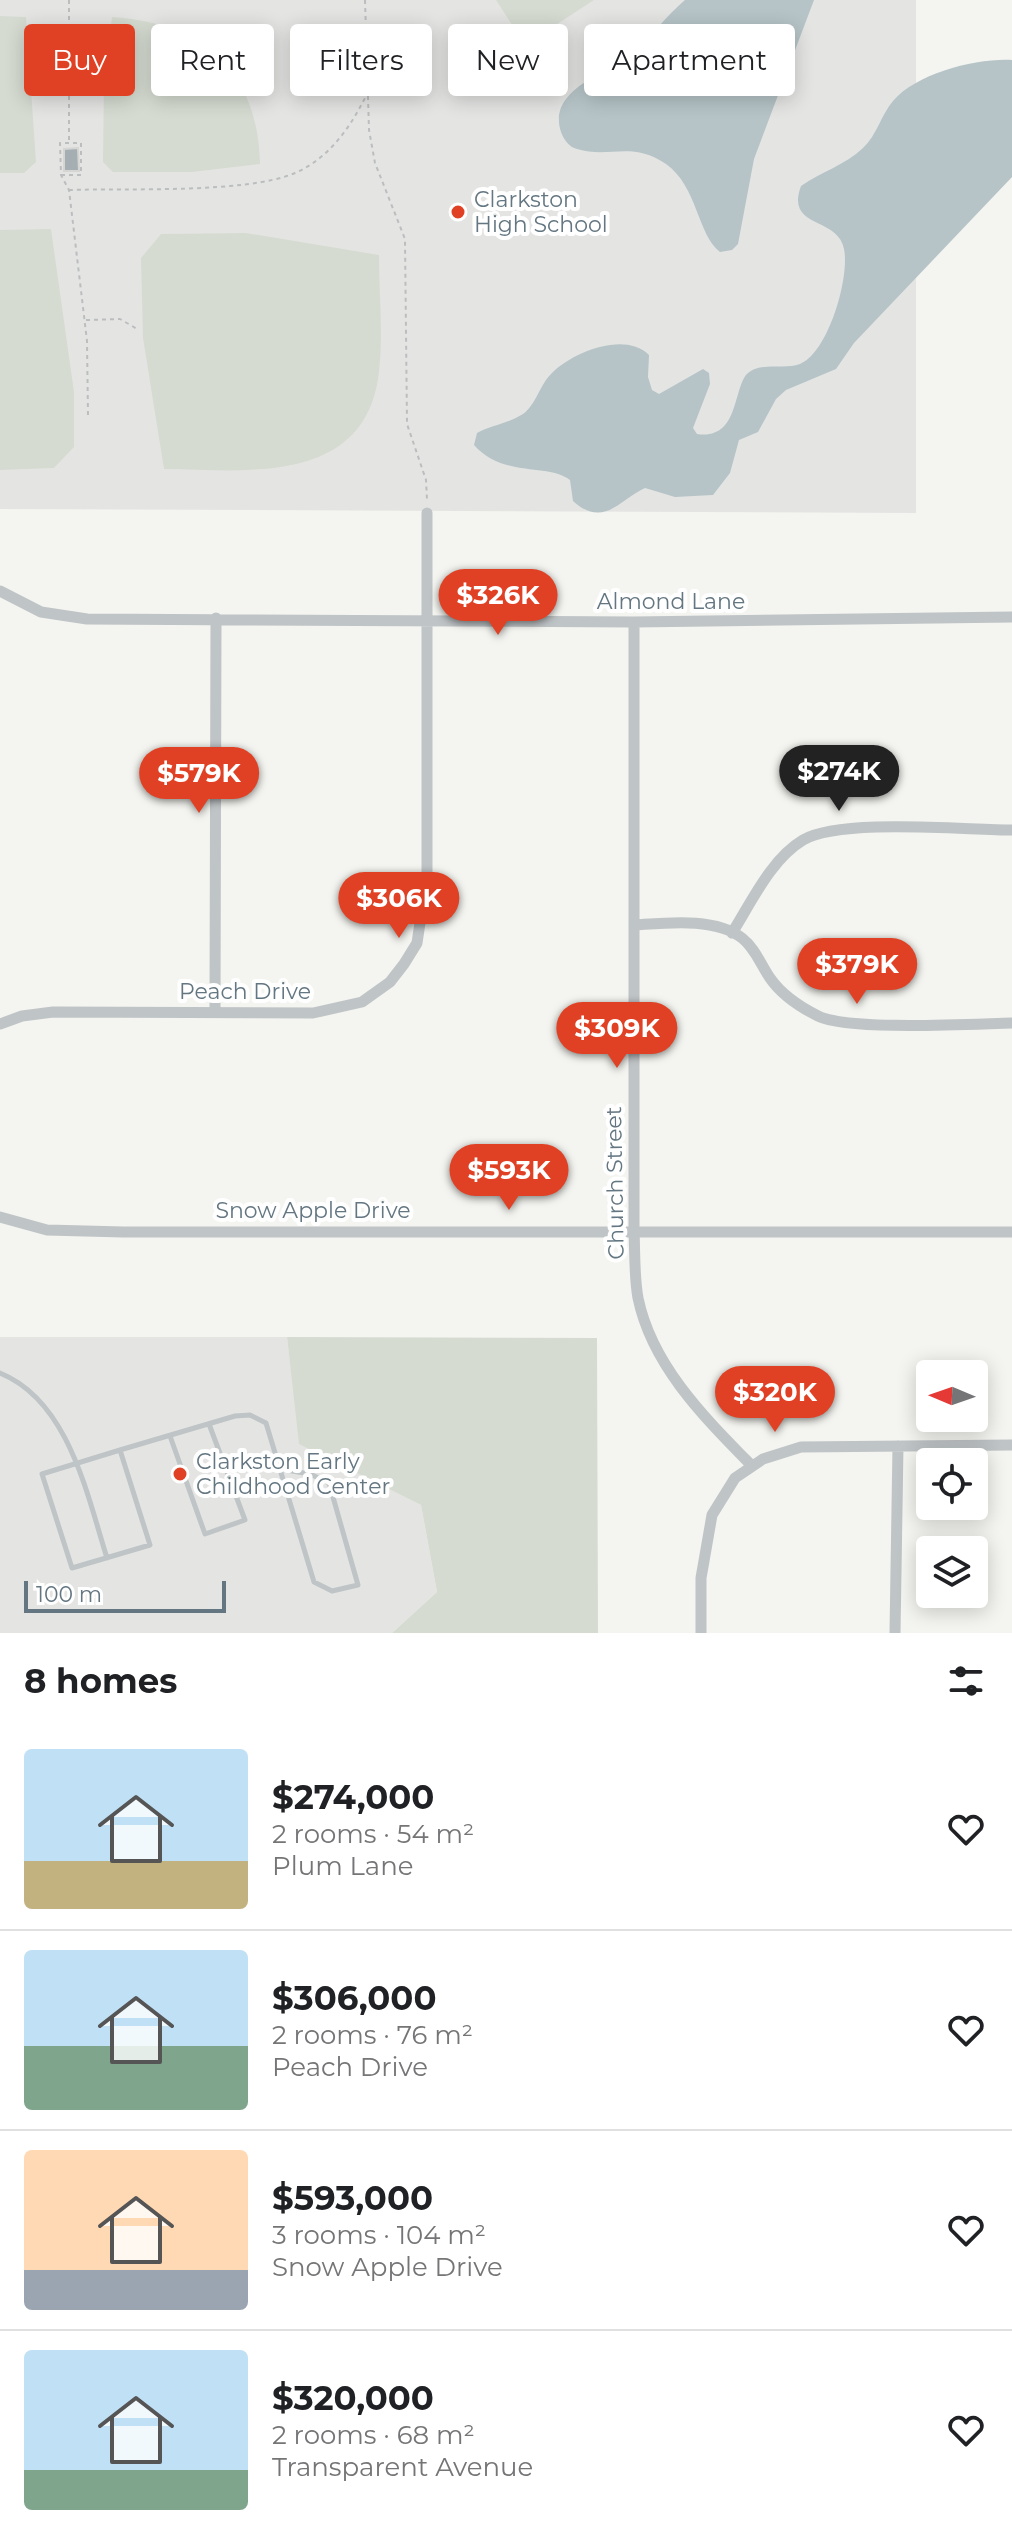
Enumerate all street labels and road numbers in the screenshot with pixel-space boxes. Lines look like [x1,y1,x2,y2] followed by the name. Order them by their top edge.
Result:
[597,588,745,615] street label: Almond Lane
[179,978,311,1005] street label: Peach Drive
[600,1106,630,1260] street label: Church Street
[215,1197,411,1224] street label: Snow Apple Drive

